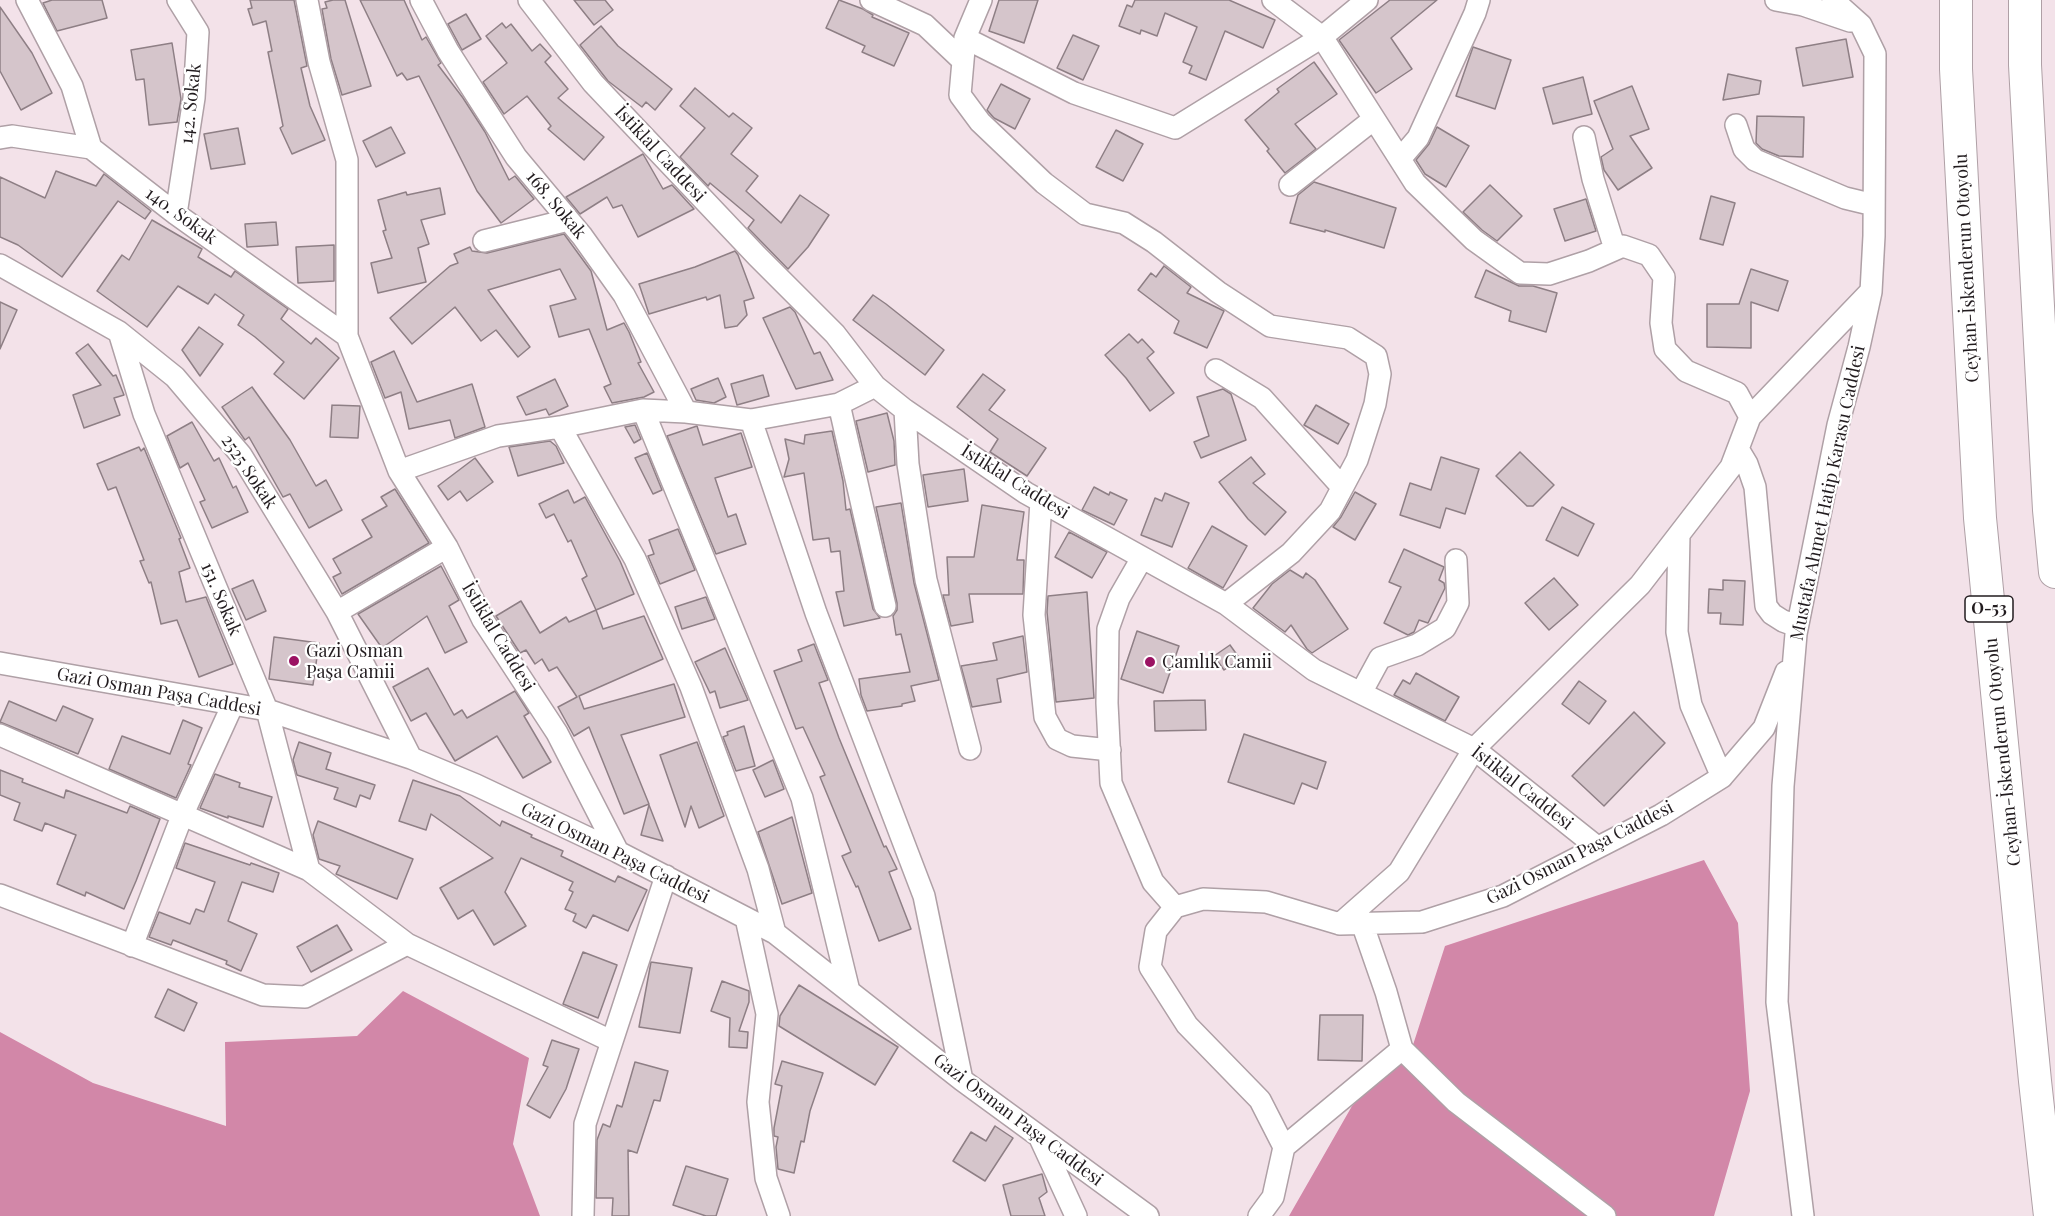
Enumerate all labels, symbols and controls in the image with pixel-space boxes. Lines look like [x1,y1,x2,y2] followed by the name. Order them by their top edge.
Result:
[176,63,206,145] street label: 142. Sokak
[610,101,710,207] street label: İstiklal Caddesi
[1950,153,1984,383] street label: Ceyhan-İskenderun Otoyolu
[521,167,591,243] street label: 168. Sokak
[141,183,221,249] street label: 140. Sokak
[1786,343,1870,643] street label: Mustafa Ahmet Hatip Karasu Caddesi
[216,431,282,513] street label: 2525 Sokak
[957,440,1073,524] street label: İstiklal Caddesi
[196,559,246,639] street label: 151. Sokak
[457,579,539,695] street label: İstiklal Caddesi
[1965,596,2013,622] road number: O-53
[1980,637,2026,867] street label: Ceyhan-İskenderun Otoyolu
[306,640,403,682] place label: Gazi Osman Paşa Camii
[1162,651,1272,673] place label: Çamlık Camii
[287,654,301,668] marker: Gazi Osman Paşa Camii
[1143,655,1157,669] marker: Çamlık Camii
[55,663,263,721] street label: Gazi Osman Paşa Caddesi
[1467,741,1577,835] street label: İstiklal Caddesi
[1483,796,1677,910] street label: Gazi Osman Paşa Caddesi
[517,798,713,908] street label: Gazi Osman Paşa Caddesi
[929,1049,1107,1191] street label: Gazi Osman Paşa Caddesi

